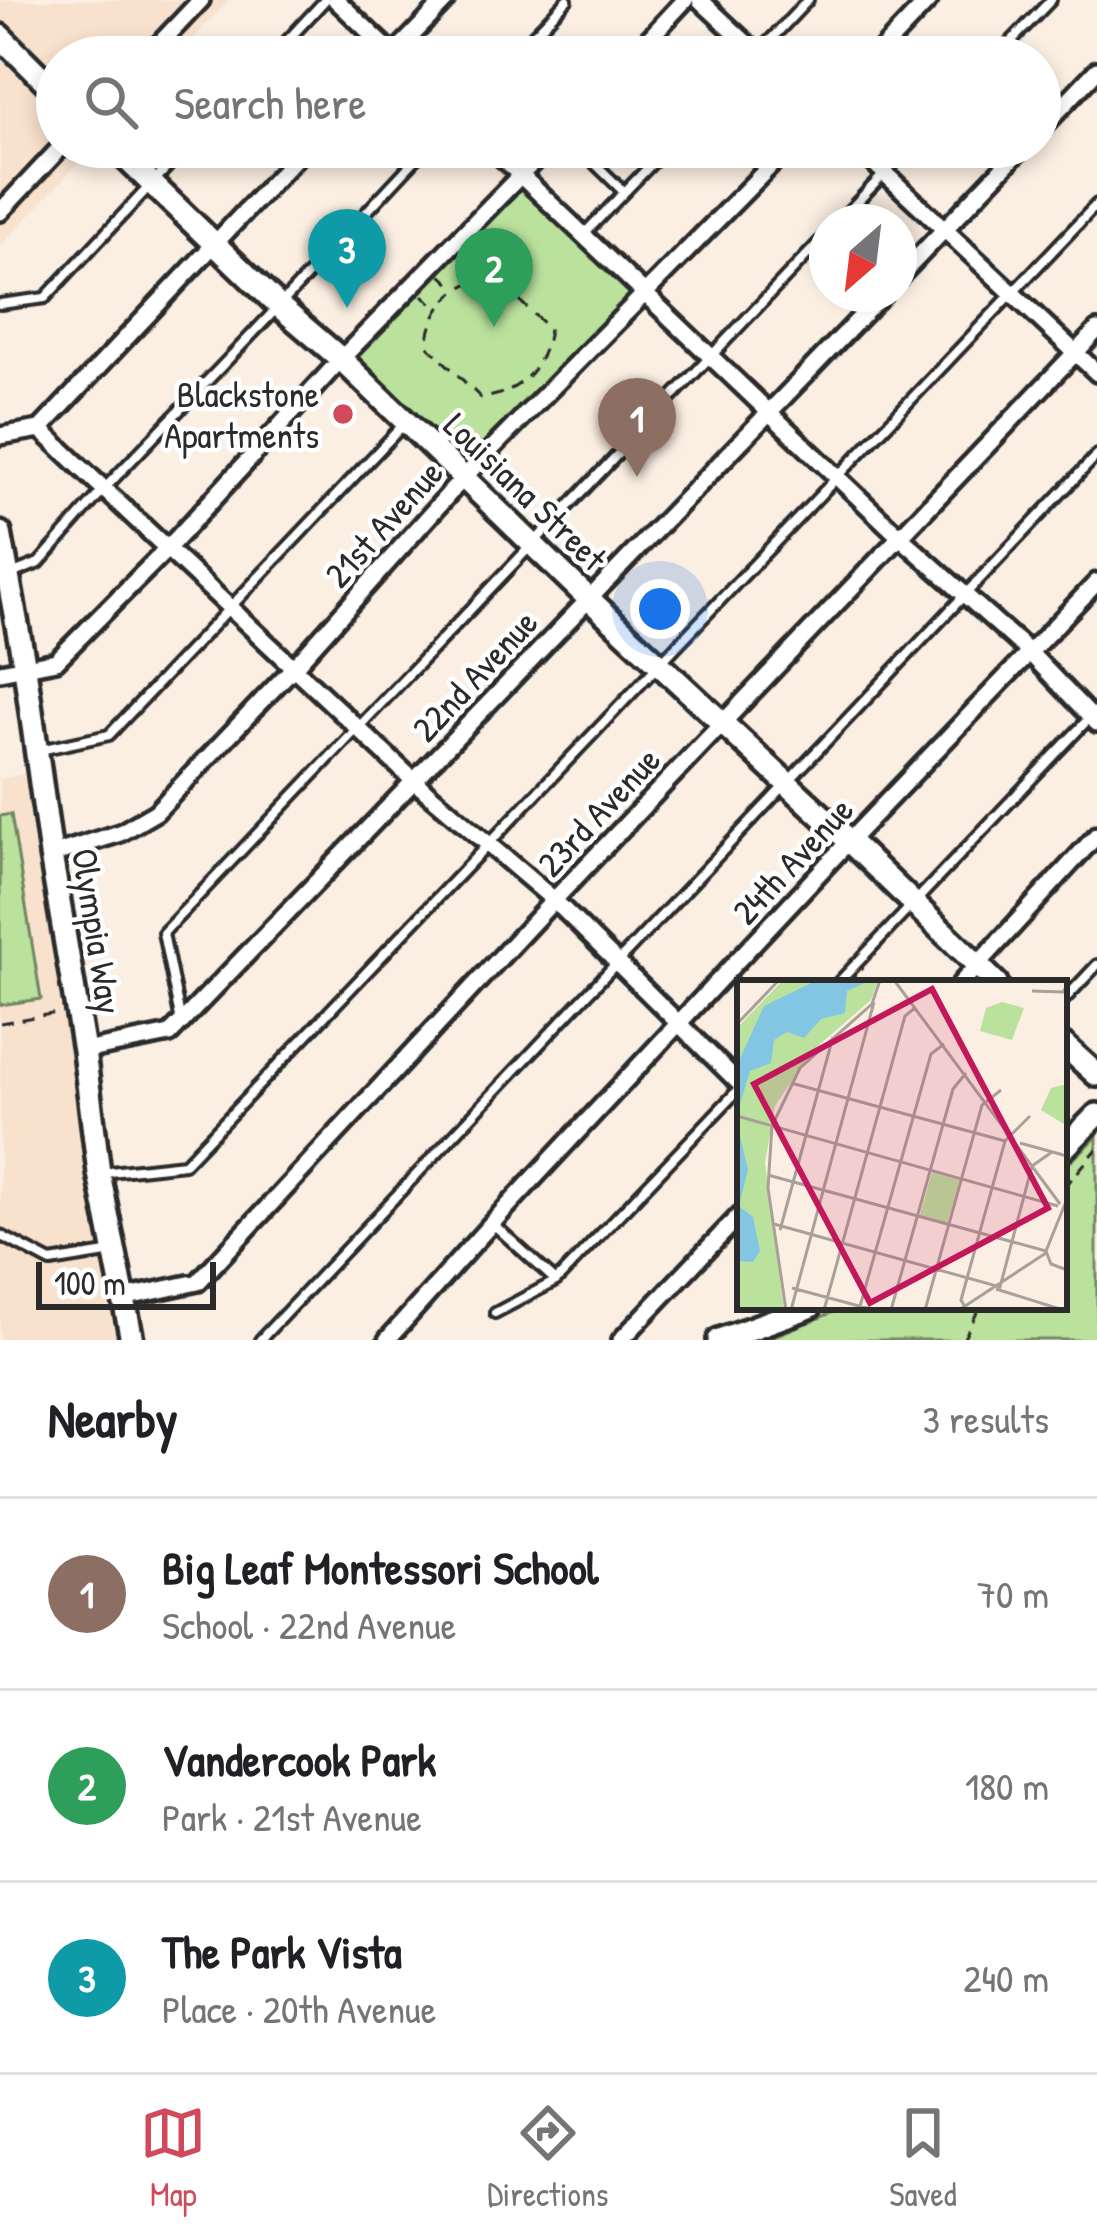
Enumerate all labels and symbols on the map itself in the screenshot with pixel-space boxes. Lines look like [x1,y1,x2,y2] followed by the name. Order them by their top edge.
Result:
[809,204,917,312] north arrow
[308,209,386,308] pin: 3
[455,228,533,327] pin: 2
[164,369,319,459] place label: Blackstone Apartments
[598,378,676,477] pin: 1
[330,401,356,427] marker: Blackstone Apartments
[434,401,619,582] street label: Louisiana Street
[313,449,453,597] street label: 21st Avenue
[630,579,690,639] your location
[400,598,548,752] street label: 22nd Avenue
[525,736,671,886] street label: 23rd Avenue
[720,786,864,934] street label: 24th Avenue
[61,845,135,1017] street label: Olympia Way
[737,980,1067,1310] inset map
[36,1256,216,1309] scale bar

